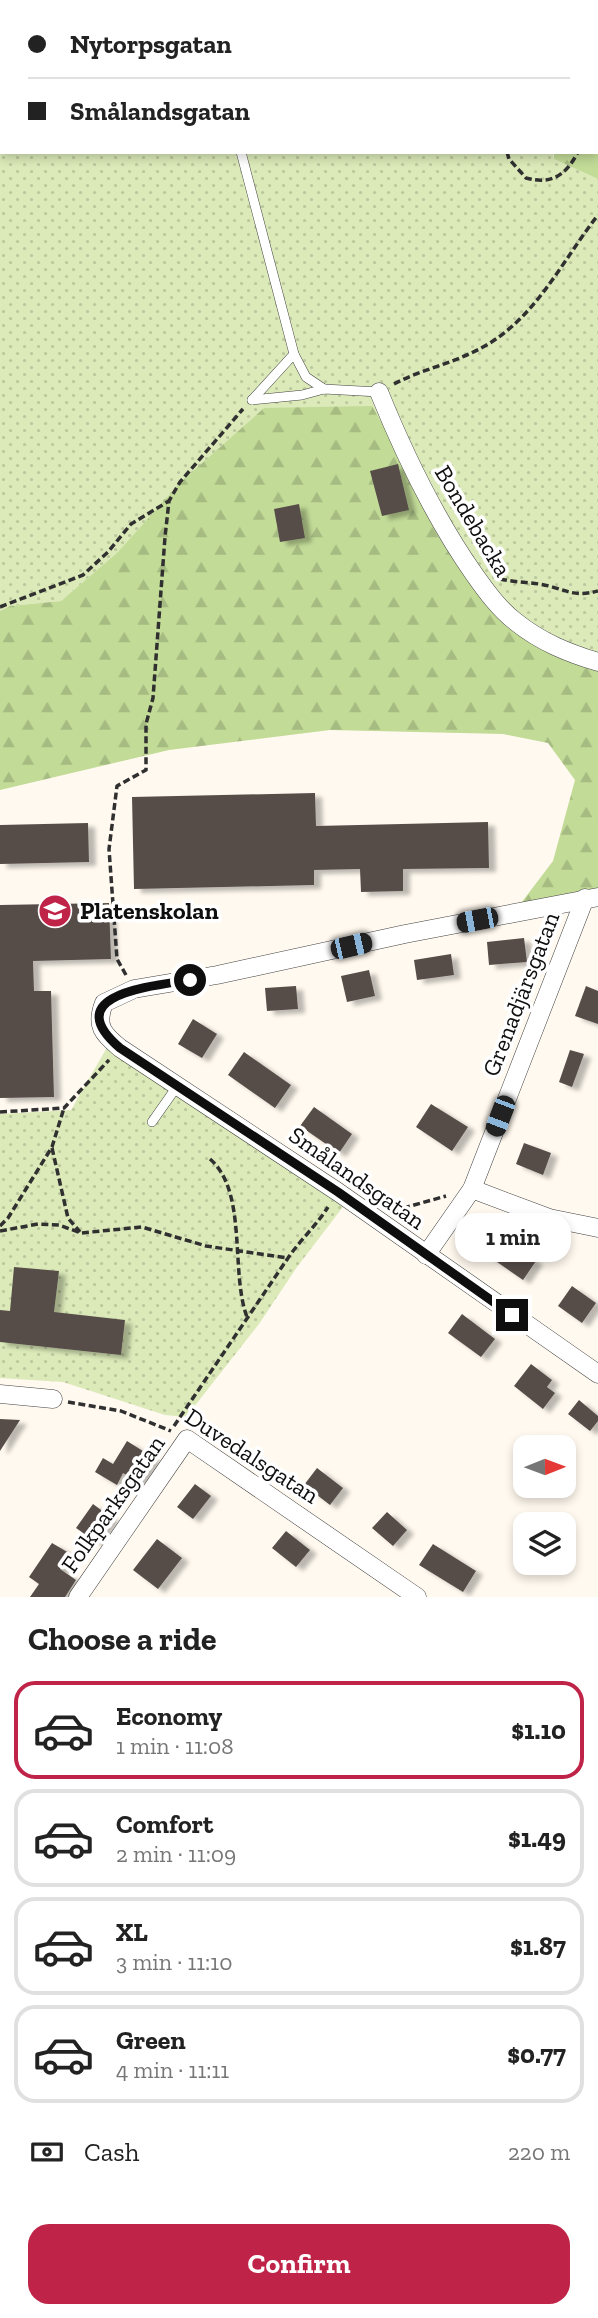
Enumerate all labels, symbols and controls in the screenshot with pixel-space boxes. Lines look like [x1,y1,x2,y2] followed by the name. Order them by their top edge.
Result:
[70,28,232,60] text: Nytorpsgatan
[70,95,250,127] text: Smålandsgatan
[429,460,518,582] street label: Bondebacka
[36,892,74,930] school or university icon: Platenskolan
[80,896,219,925] place label: Platenskolan
[455,906,500,934] car
[476,907,565,1080] street label: Grenadjärsgatan
[329,931,374,961] car
[174,964,206,996] route start
[483,1093,518,1139] car
[284,1120,431,1235] street label: Smålandsgatan
[454,1214,570,1262] callout: 1 min
[486,1223,540,1251] text: 1 min
[496,1299,528,1331] route end
[180,1402,325,1510] street label: Duvedalsgatan
[55,1429,171,1578] street label: Folkparksgatan
[513,1435,576,1498] north arrow
[513,1435,576,1575] map controls
[513,1512,576,1575] button: layers
[28,1620,216,1658] text: Choose a ride
[32,1699,95,1762] icon: car
[116,1700,222,1732] text: Economy
[511,1714,566,1746] text: $1.10
[116,1732,234,1760] text: 1 min · 11:08
[32,1807,95,1870] icon: car
[116,1808,213,1840] text: Comfort
[508,1822,566,1854] text: $1.49
[116,1840,236,1868] text: 2 min · 11:09
[32,1915,95,1978] icon: car
[116,1916,148,1948] text: XL
[510,1930,566,1962] text: $1.87
[116,1948,232,1976] text: 3 min · 11:10
[32,2023,95,2086] icon: car
[116,2024,186,2056] text: Green
[507,2038,566,2070] text: $0.77
[116,2056,229,2084] text: 4 min · 11:11
[28,2133,66,2171] icon: cash
[84,2136,139,2168] text: Cash
[508,2138,570,2166] text: 220 m
[28,2224,570,2304] button: Confirm

